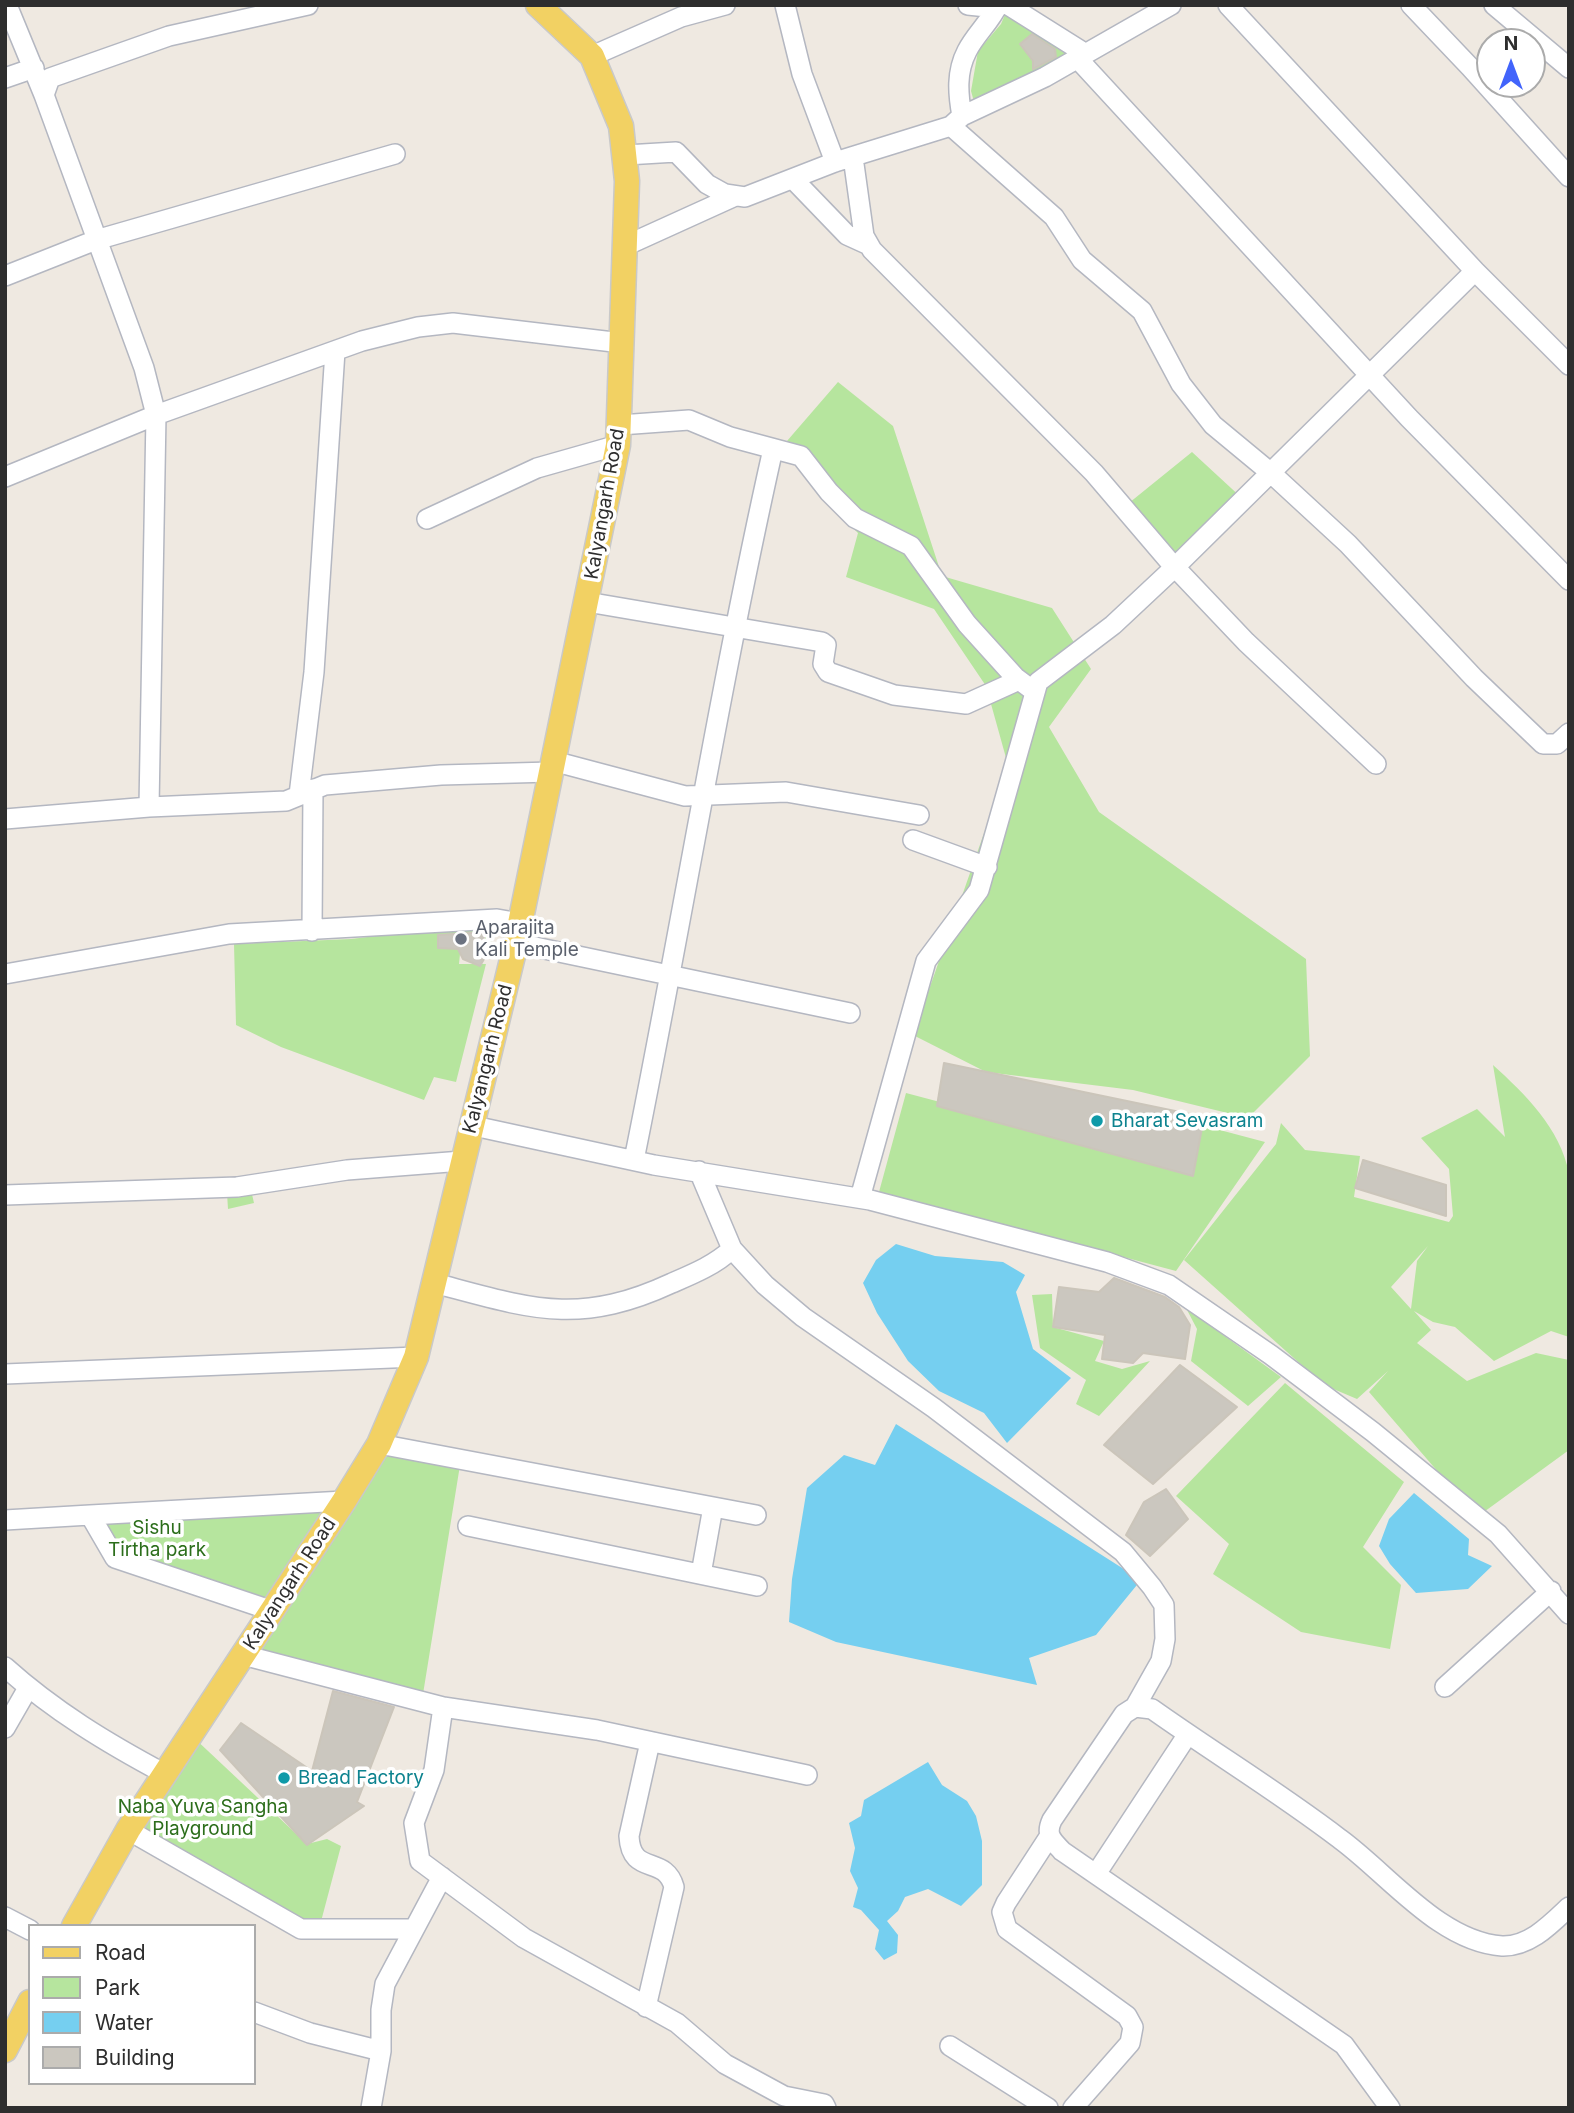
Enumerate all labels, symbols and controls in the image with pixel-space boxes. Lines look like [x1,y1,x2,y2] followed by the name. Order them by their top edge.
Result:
[1476,28,1546,98] north arrow
[1504,32,1518,55] text: N
[581,427,629,581] street label: Kalyangarh Road
[475,917,579,961] place label: Aparajita Kali Temple
[453,931,469,947] marker: Aparajita Kali Temple
[458,982,518,1136] street label: Kalyangarh Road
[1111,1110,1263,1132] place label: Bharat Sevasram
[1089,1113,1105,1129] marker: Bharat Sevasram
[239,1514,341,1654] street label: Kalyangarh Road
[108,1517,206,1561] park label: Sishu Tirtha park
[298,1767,424,1789] place label: Bread Factory
[276,1770,292,1786] marker: Bread Factory
[118,1796,288,1840] park label: Naba Yuva Sangha Playground
[28,1924,256,2085] legend
[95,1940,146,1965] text: Road
[95,1975,140,2000] text: Park
[95,2010,153,2035] text: Water
[95,2045,175,2070] text: Building

